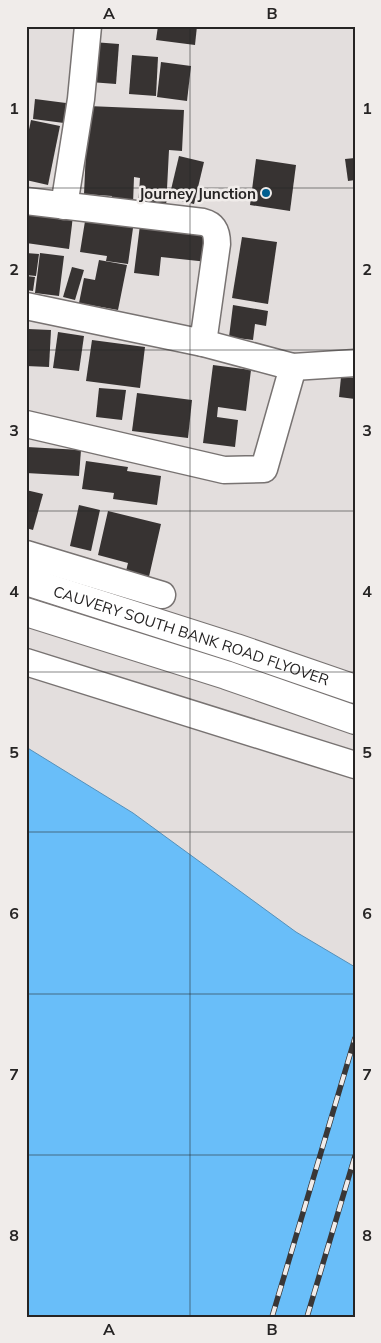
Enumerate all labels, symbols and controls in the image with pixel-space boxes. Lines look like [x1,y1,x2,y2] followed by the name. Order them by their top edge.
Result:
[103,3,115,23] text: A
[266,3,278,23] text: B
[9,98,19,118] text: 1
[362,98,372,118] text: 1
[139,184,256,203] place label: Journey Junction
[260,187,272,199] marker: Journey Junction
[9,259,19,279] text: 2
[362,259,372,279] text: 2
[9,420,19,440] text: 3
[362,420,372,440] text: 3
[9,581,19,601] text: 4
[51,581,332,689] street label: CAUVERY SOUTH BANK ROAD FLYOVER
[362,581,372,601] text: 4
[9,742,19,762] text: 5
[362,742,372,762] text: 5
[9,903,19,923] text: 6
[362,903,372,923] text: 6
[9,1064,19,1084] text: 7
[362,1064,372,1084] text: 7
[9,1225,19,1245] text: 8
[362,1225,372,1245] text: 8
[103,1319,115,1339] text: A
[266,1319,278,1339] text: B

